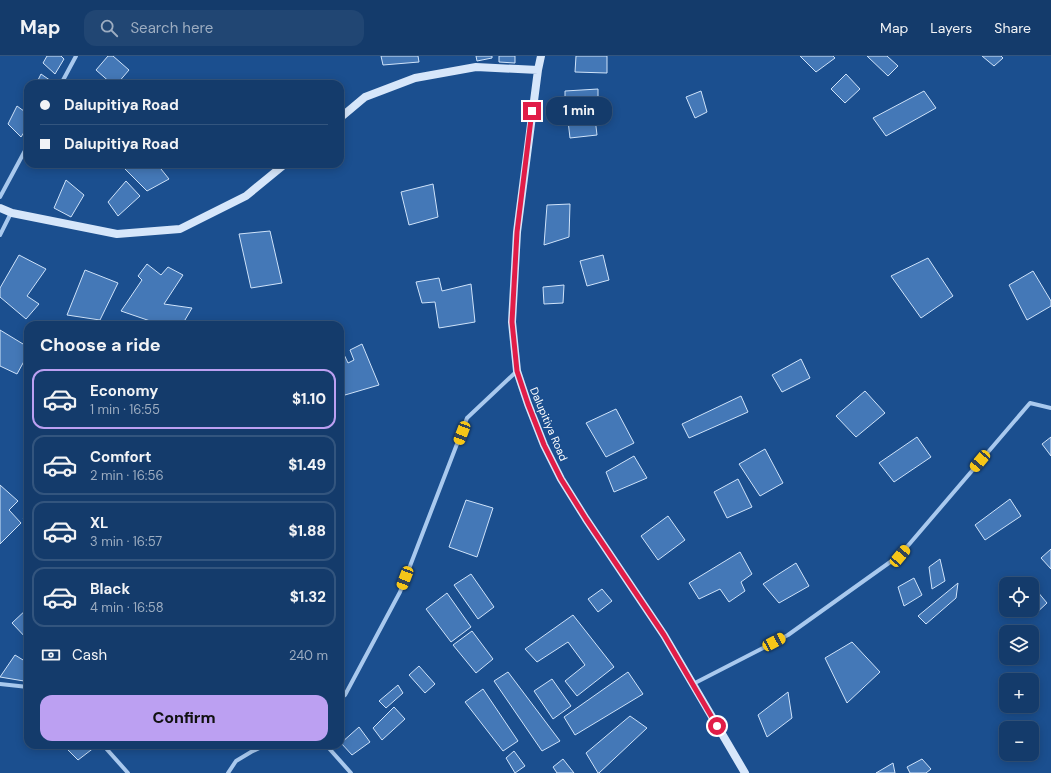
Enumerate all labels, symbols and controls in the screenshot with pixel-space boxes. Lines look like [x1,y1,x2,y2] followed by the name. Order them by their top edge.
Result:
[84,10,364,46] search box
[20,15,60,40] text: Map
[98,17,120,39] icon: search
[130,18,213,38] text: Search here
[880,19,908,37] text: Map
[930,19,972,37] text: Layers
[994,19,1031,37] text: Share
[64,95,179,115] text: Dalupitiya Road
[546,97,612,125] callout: 1 min
[523,102,541,120] route end
[563,102,595,119] text: 1 min
[64,134,179,154] text: Dalupitiya Road
[40,333,161,357] text: Choose a ride
[42,381,78,417] icon: car
[90,381,158,401] text: Economy
[527,385,571,463] street label: Dalupitiya Road
[292,389,326,409] text: $1.10
[90,401,160,418] text: 1 min · 16:55
[452,420,472,446] car
[42,447,78,483] icon: car
[90,447,151,467] text: Comfort
[968,448,992,474] car
[288,455,326,475] text: $1.49
[90,467,164,484] text: 2 min · 16:56
[42,513,78,549] icon: car
[90,513,108,533] text: XL
[288,521,326,541] text: $1.88
[90,533,162,550] text: 3 min · 16:57
[888,543,912,569] car
[395,565,415,591] car
[999,577,1039,761] map controls
[999,577,1039,617] button: locate
[42,579,78,615] icon: car
[90,579,130,599] text: Black
[290,587,326,607] text: $1.32
[90,599,164,616] text: 4 min · 16:58
[999,625,1039,665] button: layers
[761,631,787,653] car
[40,644,62,666] icon: cash
[72,645,107,665] text: Cash
[289,647,328,664] text: 240 m
[999,673,1039,713] button: +
[40,695,328,741] button: Confirm
[708,717,726,735] route start
[999,721,1039,761] button: −

